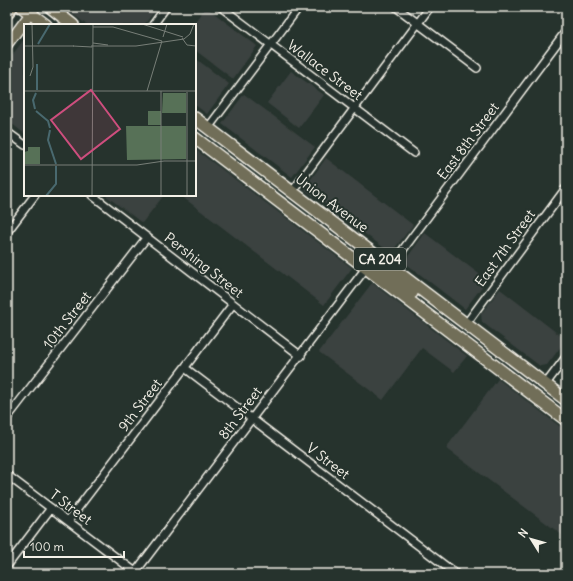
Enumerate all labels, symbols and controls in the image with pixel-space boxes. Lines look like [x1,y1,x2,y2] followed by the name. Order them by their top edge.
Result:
[24,24,196,196] inset map
[284,36,366,104] street label: Wallace Street
[433,99,503,183] street label: East 8th Street
[292,170,372,236] street label: Union Avenue
[471,206,539,290] street label: East 7th Street
[161,229,247,302] street label: Pershing Street
[354,248,406,270] road number: CA 204
[39,287,95,352] street label: 10th Street
[114,375,166,435] street label: 9th Street
[214,383,266,443] street label: 8th Street
[303,439,353,483] street label: V Street
[46,485,96,529] street label: T Street
[511,519,551,559] north arrow
[515,526,531,540] text: N
[24,533,124,559] scale bar
[30,539,64,554] text: 100 m

